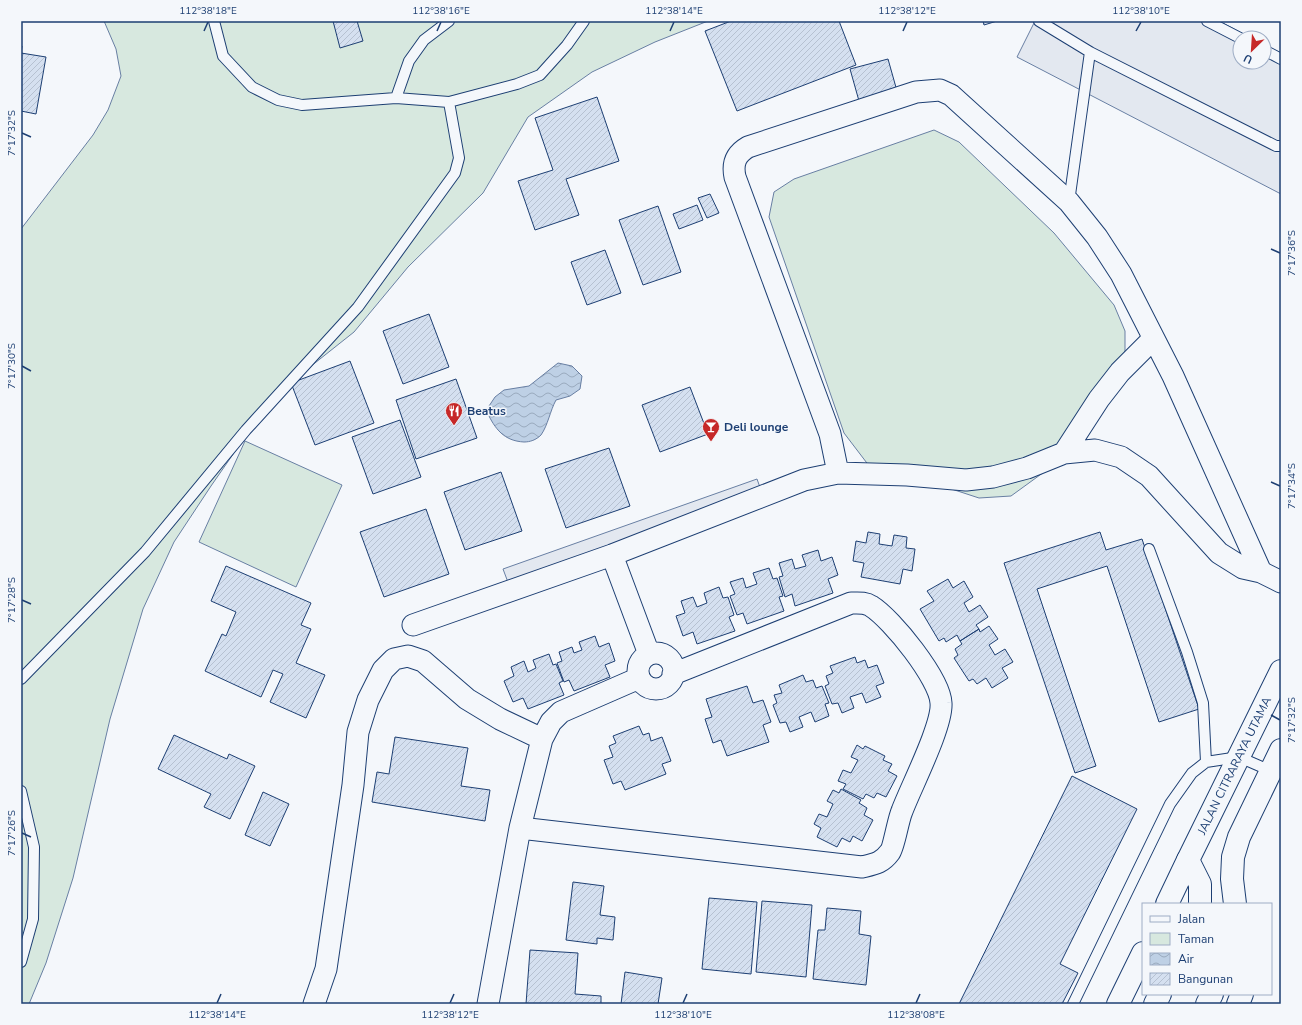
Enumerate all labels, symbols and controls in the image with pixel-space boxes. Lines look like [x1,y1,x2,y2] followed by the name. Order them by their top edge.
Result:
[179,4,237,18] text: 112°38'18"E
[412,4,470,18] text: 112°38'16"E
[645,4,703,18] text: 112°38'14"E
[878,4,936,18] text: 112°38'12"E
[1112,4,1170,18] text: 112°38'10"E
[1232,30,1272,70] north arrow
[1241,50,1255,67] text: U
[5,110,19,156] text: 7°17'32"S
[1285,230,1299,276] text: 7°17'36"S
[5,343,19,389] text: 7°17'30"S
[444,401,464,426] restaurant icon: Beatus
[467,403,506,419] place label: Beatus
[701,417,721,442] bar icon: Deli lounge
[724,419,789,435] place label: Deli lounge
[1285,463,1299,509] text: 7°17'34"S
[5,577,19,623] text: 7°17'28"S
[1193,694,1275,838] street label: JALAN CITRARAYA UTAMA
[1285,697,1299,743] text: 7°17'32"S
[5,810,19,856] text: 7°17'26"S
[1142,903,1272,995] legend
[1177,911,1205,927] text: Jalan
[1178,931,1214,947] text: Taman
[1178,951,1195,967] text: Air
[1178,971,1233,987] text: Bangunan
[188,1008,246,1022] text: 112°38'14"E
[421,1008,479,1022] text: 112°38'12"E
[654,1008,712,1022] text: 112°38'10"E
[887,1008,945,1022] text: 112°38'08"E

